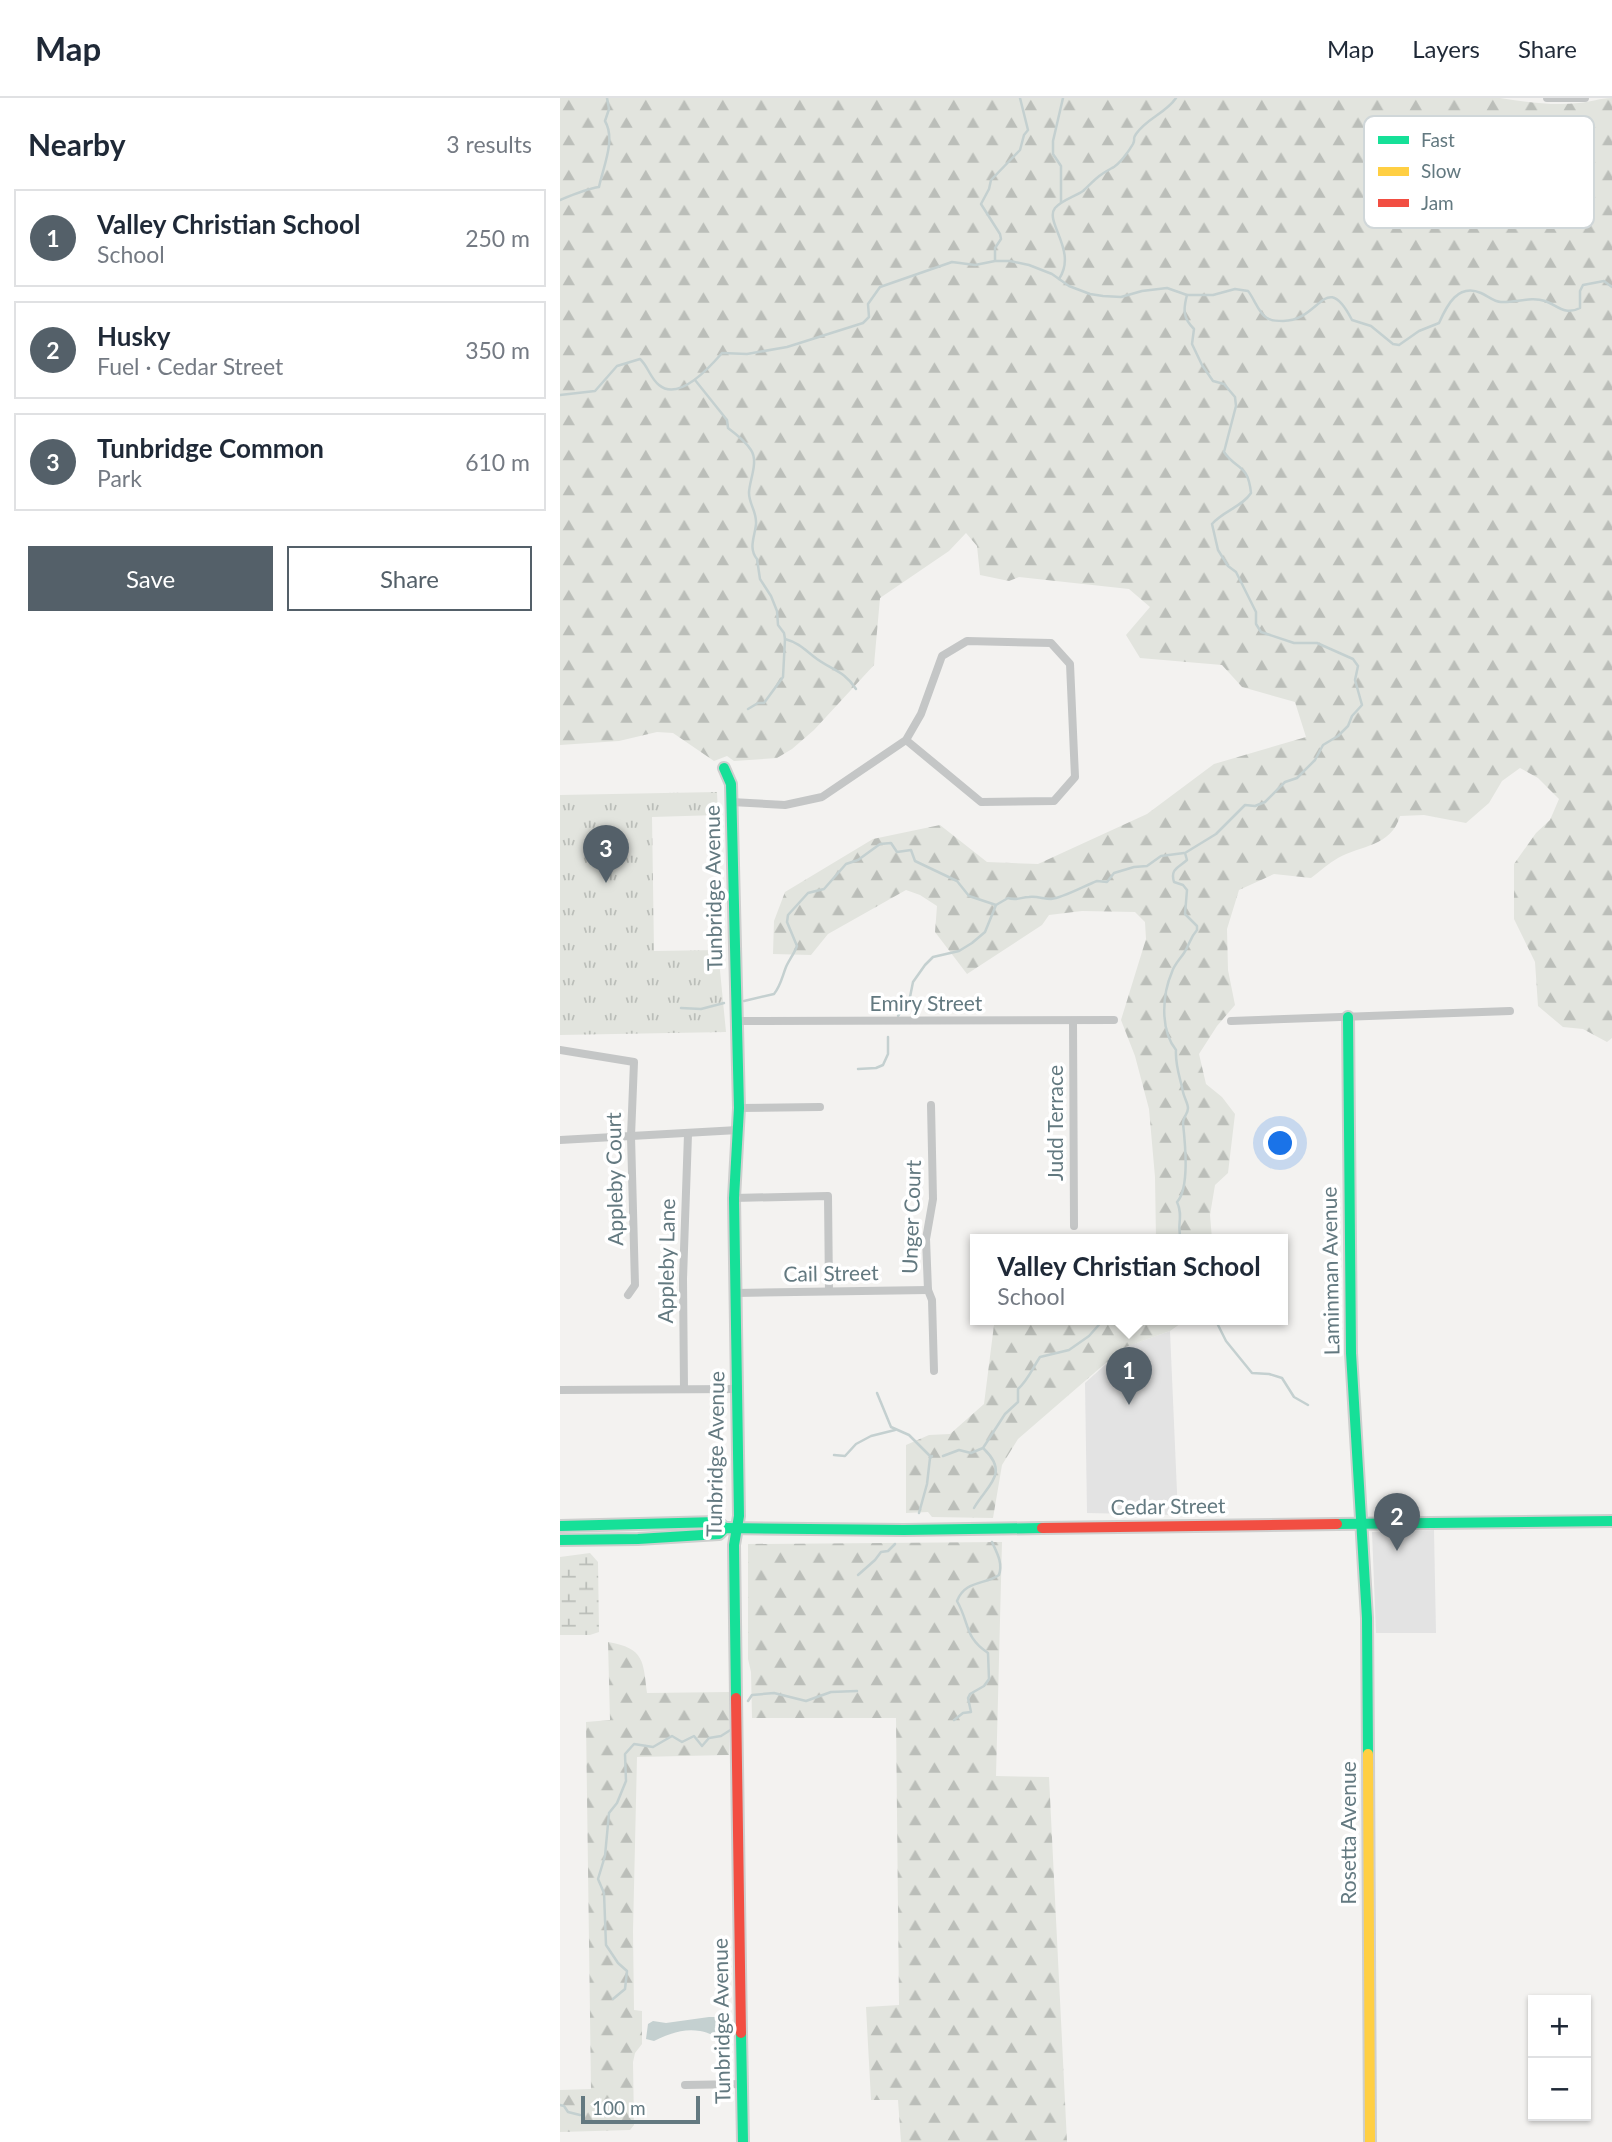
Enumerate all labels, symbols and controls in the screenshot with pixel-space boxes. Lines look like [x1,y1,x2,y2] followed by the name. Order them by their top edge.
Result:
[35,28,101,68] text: Map
[1327,34,1374,63] text: Map
[1412,34,1480,63] text: Layers
[1518,34,1577,63] text: Share
[1364,116,1594,228] legend
[28,126,126,162] text: Nearby
[1421,128,1455,151] text: Fast
[446,130,532,158] text: 3 results
[1421,159,1461,182] text: Slow
[1421,191,1454,214] text: Jam
[97,208,360,240] text: Valley Christian School
[46,224,60,252] text: 1
[465,224,530,252] text: 250 m
[97,240,165,268] text: School
[97,320,171,352] text: Husky
[46,336,60,364] text: 2
[465,336,530,364] text: 350 m
[97,352,283,380] text: Fuel · Cedar Street
[97,432,324,464] text: Tunbridge Common
[46,448,60,476] text: 3
[465,448,530,476] text: 610 m
[97,464,142,492] text: Park
[28,546,273,611] button: Save
[287,546,532,611] button: Share
[699,805,726,971] street label: Tunbridge Avenue
[583,825,629,883] pin: 3
[870,990,983,1015] street label: Emiry Street
[1042,1065,1067,1181] street label: Judd Terrace
[600,1112,627,1246] street label: Appleby Court
[1263,1126,1297,1160] your location
[896,1159,925,1274] street label: Unger Court
[1316,1186,1343,1356] street label: Laminman Avenue
[652,1198,679,1324] street label: Appleby Lane
[970,1234,1288,1325] popup
[997,1250,1261,1282] text: Valley Christian School
[783,1259,879,1286] street label: Cail Street
[997,1282,1065,1310] text: School
[1106,1347,1152,1405] pin: 1
[701,1371,728,1537] street label: Tunbridge Avenue
[1110,1492,1226,1519] street label: Cedar Street
[1374,1493,1420,1551] pin: 2
[1335,1761,1360,1905] street label: Rosetta Avenue
[707,1938,734,2104] street label: Tunbridge Avenue
[1528,1995,1591,2121] map controls
[1528,1995,1591,2058] button: +
[1528,2058,1591,2121] button: −
[581,2093,700,2125] scale bar
[592,2096,646,2119] text: 100 m

